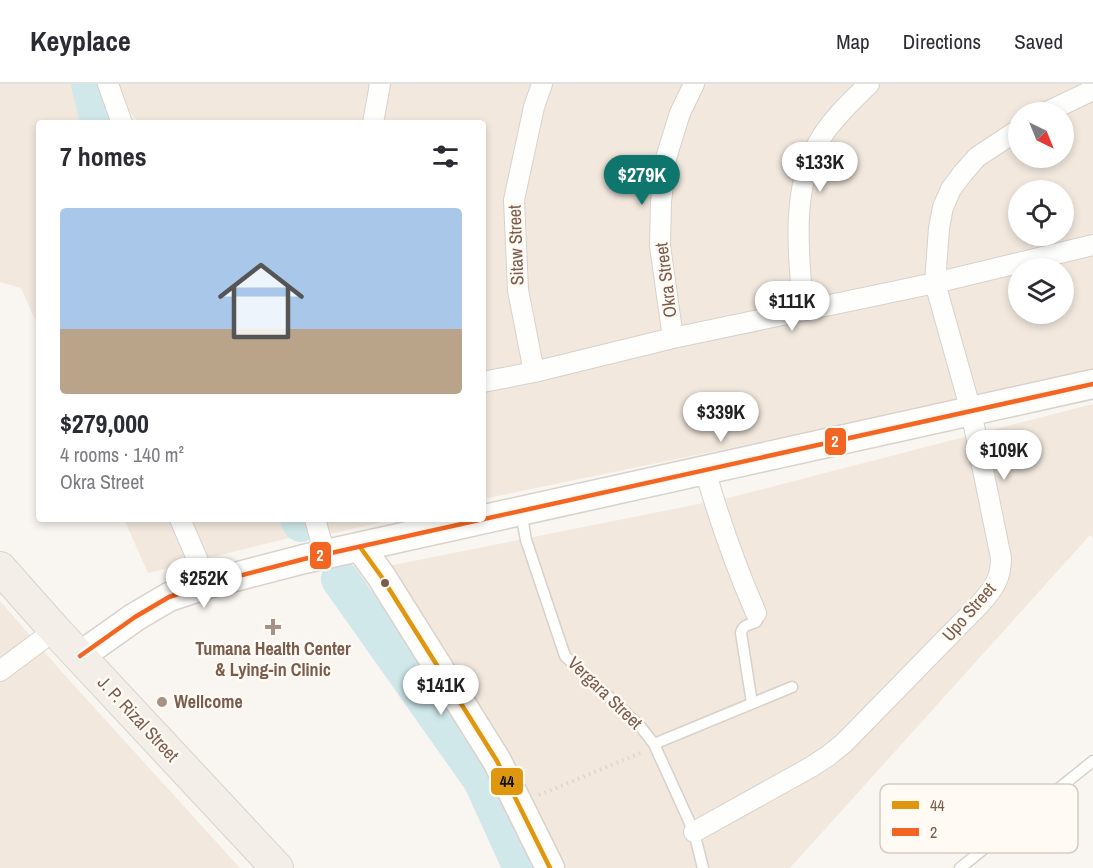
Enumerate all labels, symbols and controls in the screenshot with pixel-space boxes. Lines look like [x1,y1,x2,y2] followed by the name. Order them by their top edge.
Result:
[30,22,131,60] text: Keyplace
[836,27,870,56] text: Map
[903,27,981,56] text: Directions
[1014,27,1063,56] text: Saved
[1008,102,1074,168] north arrow
[1008,102,1074,324] map controls
[60,139,147,174] text: 7 homes
[429,140,462,173] icon: filters
[778,142,862,193] pin: $133K
[796,148,844,175] text: $133K
[600,155,684,206] pin: $279K
[618,161,666,188] text: $279K
[1008,180,1074,246] button: locate
[502,204,529,286] street label: Sitaw Street
[648,241,683,319] street label: Okra Street
[207,247,315,355] icon: home
[1008,258,1074,324] button: layers
[750,281,834,332] pin: $111K
[769,287,815,314] text: $111K
[679,392,763,443] pin: $339K
[697,398,745,425] text: $339K
[60,406,149,441] text: $279,000
[824,427,847,456] line badge: 2
[831,430,839,452] text: 2
[962,430,1046,481] pin: $109K
[980,436,1028,463] text: $109K
[60,441,184,468] text: 4 rooms · 140 m²
[60,468,144,495] text: Okra Street
[309,541,332,570] line badge: 2
[316,544,324,566] text: 2
[162,558,246,609] pin: $252K
[180,564,228,591] text: $252K
[379,577,391,589] unlabelled marker
[936,577,1001,646] street label: Upo Street
[264,618,282,636] marker: Tumana Health Center & Lying-in Clinic
[195,636,351,682] place label: Tumana Health Center & Lying-in Clinic
[562,651,648,735] street label: Vergara Street
[399,665,483,716] pin: $141K
[92,670,185,767] street label: J. P. Rizal Street
[417,671,465,698] text: $141K
[174,689,243,714] place label: Wellcome
[155,695,169,709] marker: Wellcome
[490,767,524,796] line badge: 44
[500,770,515,792] text: 44
[880,784,1078,853] legend
[930,794,945,816] text: 44
[930,821,937,843] text: 2

